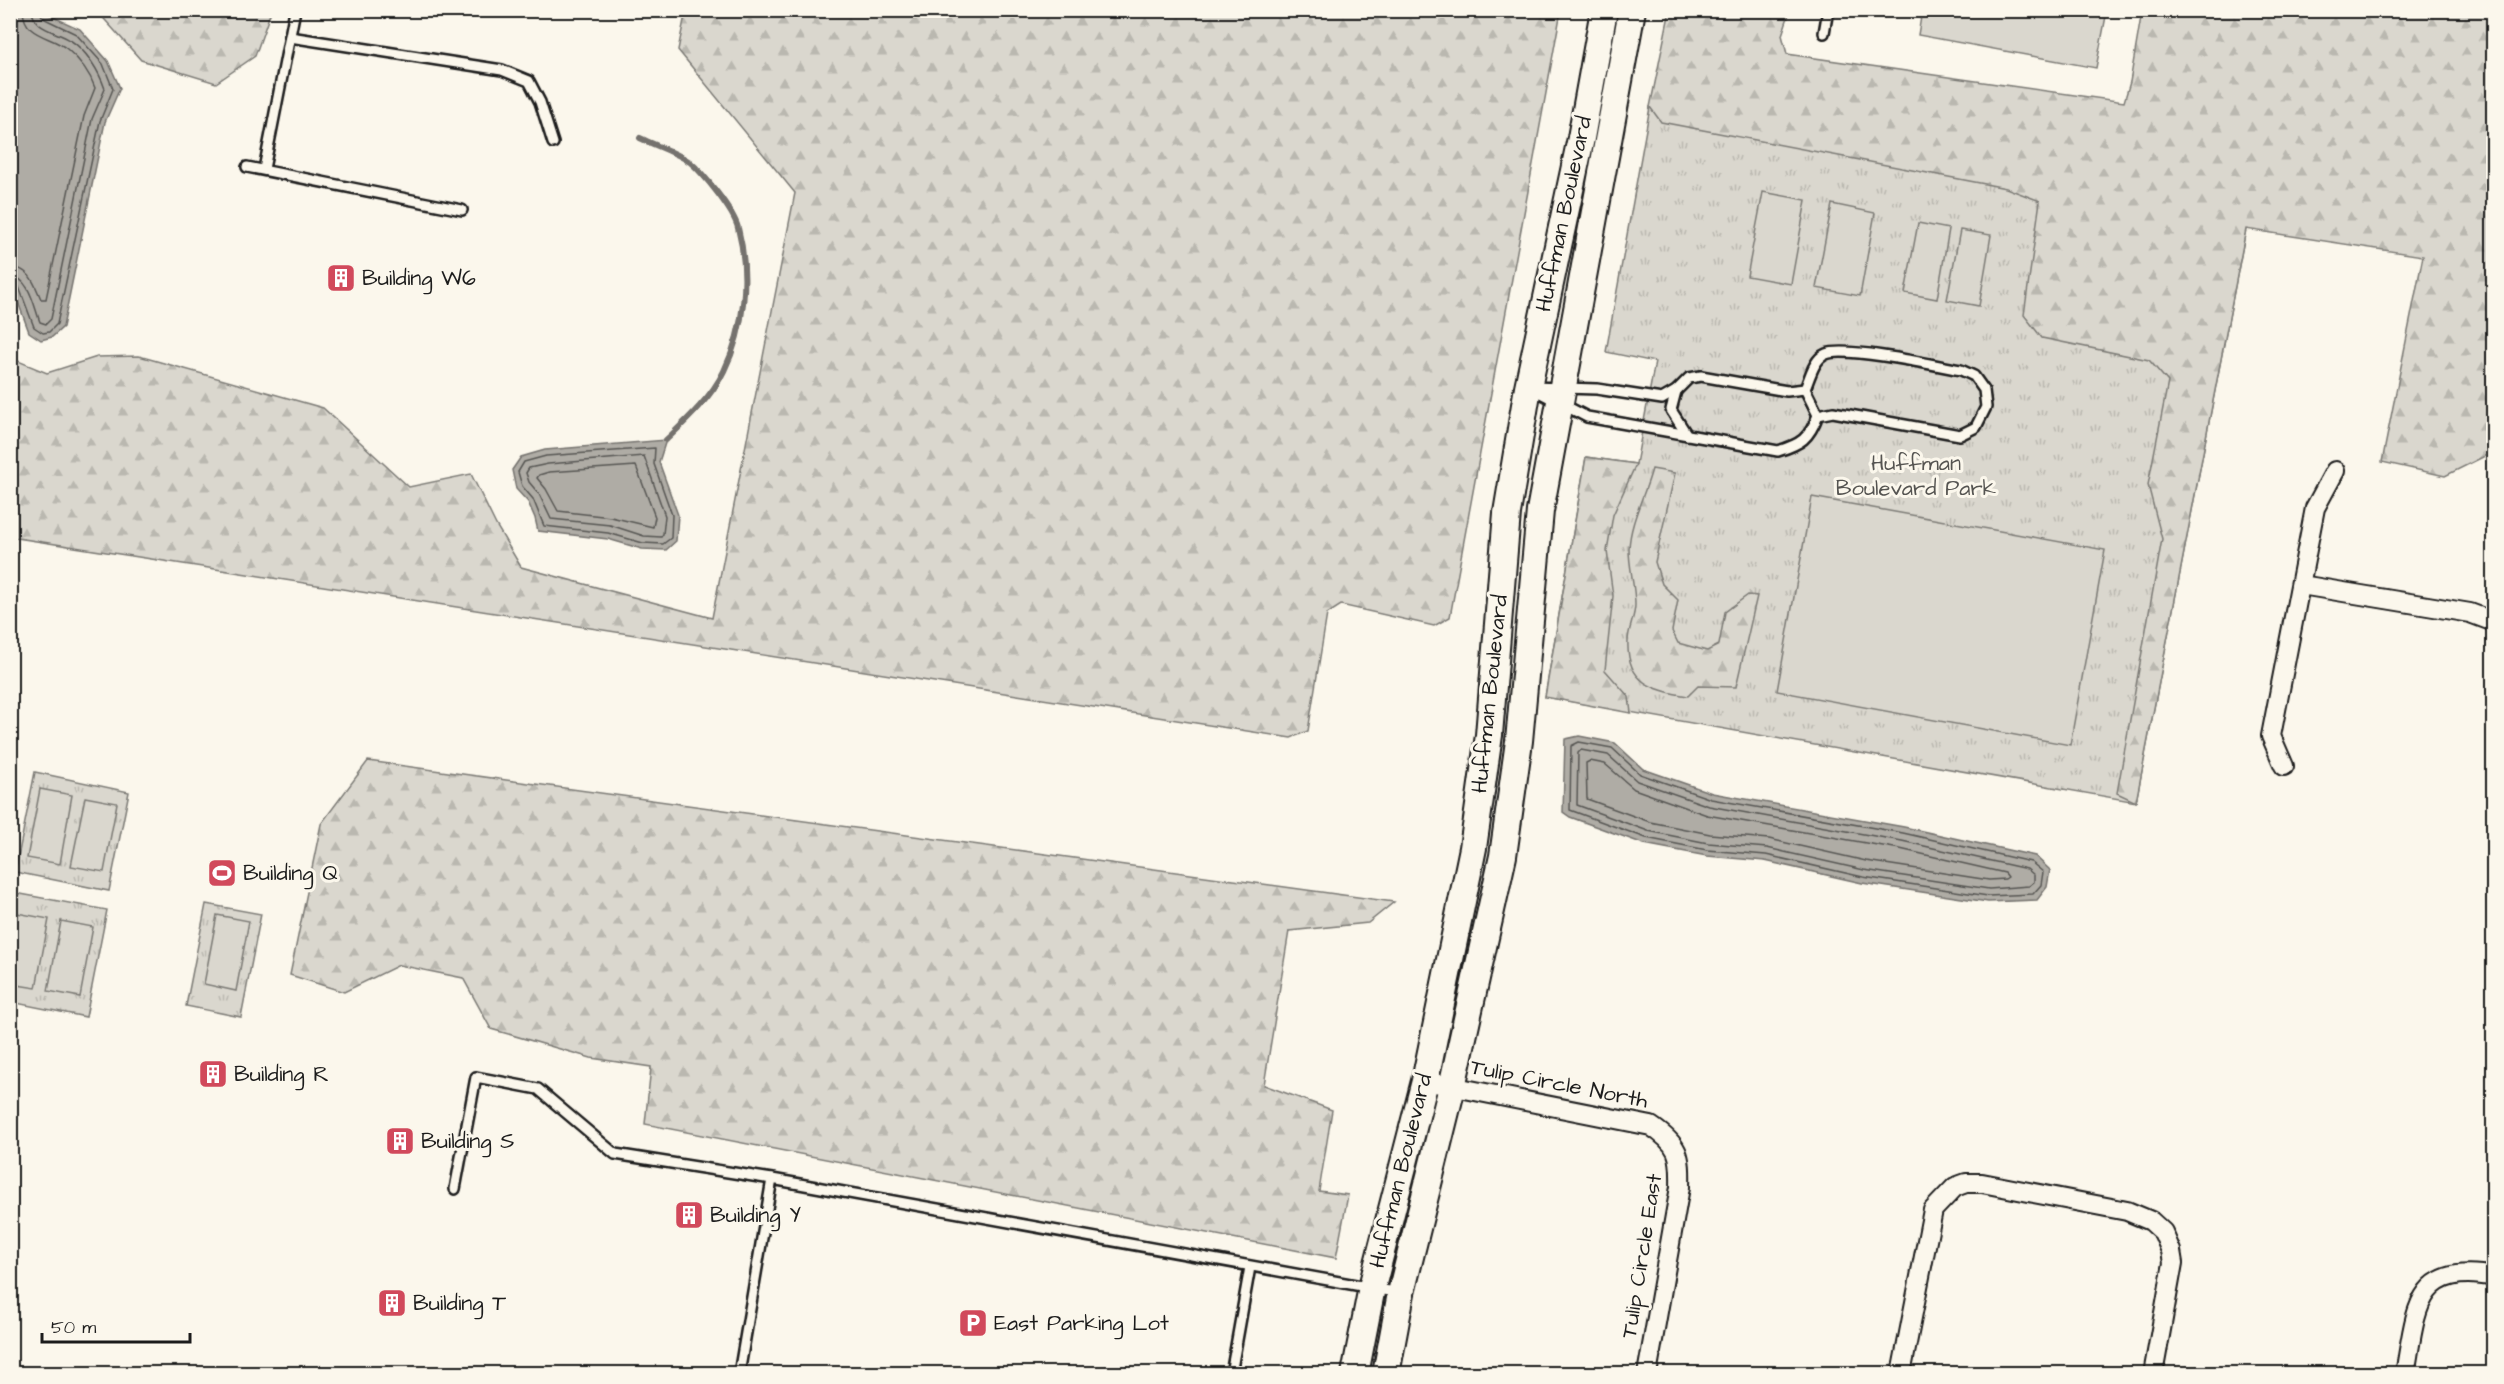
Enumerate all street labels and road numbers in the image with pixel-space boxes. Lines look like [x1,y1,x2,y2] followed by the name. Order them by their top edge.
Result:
[1528,113,1600,315] street label: Huffman Boulevard
[1464,593,1516,795] street label: Huffman Boulevard
[1468,1052,1650,1116] street label: Tulip Circle North
[1362,1071,1440,1271] street label: Huffman Boulevard
[1614,1171,1670,1340] street label: Tulip Circle East

